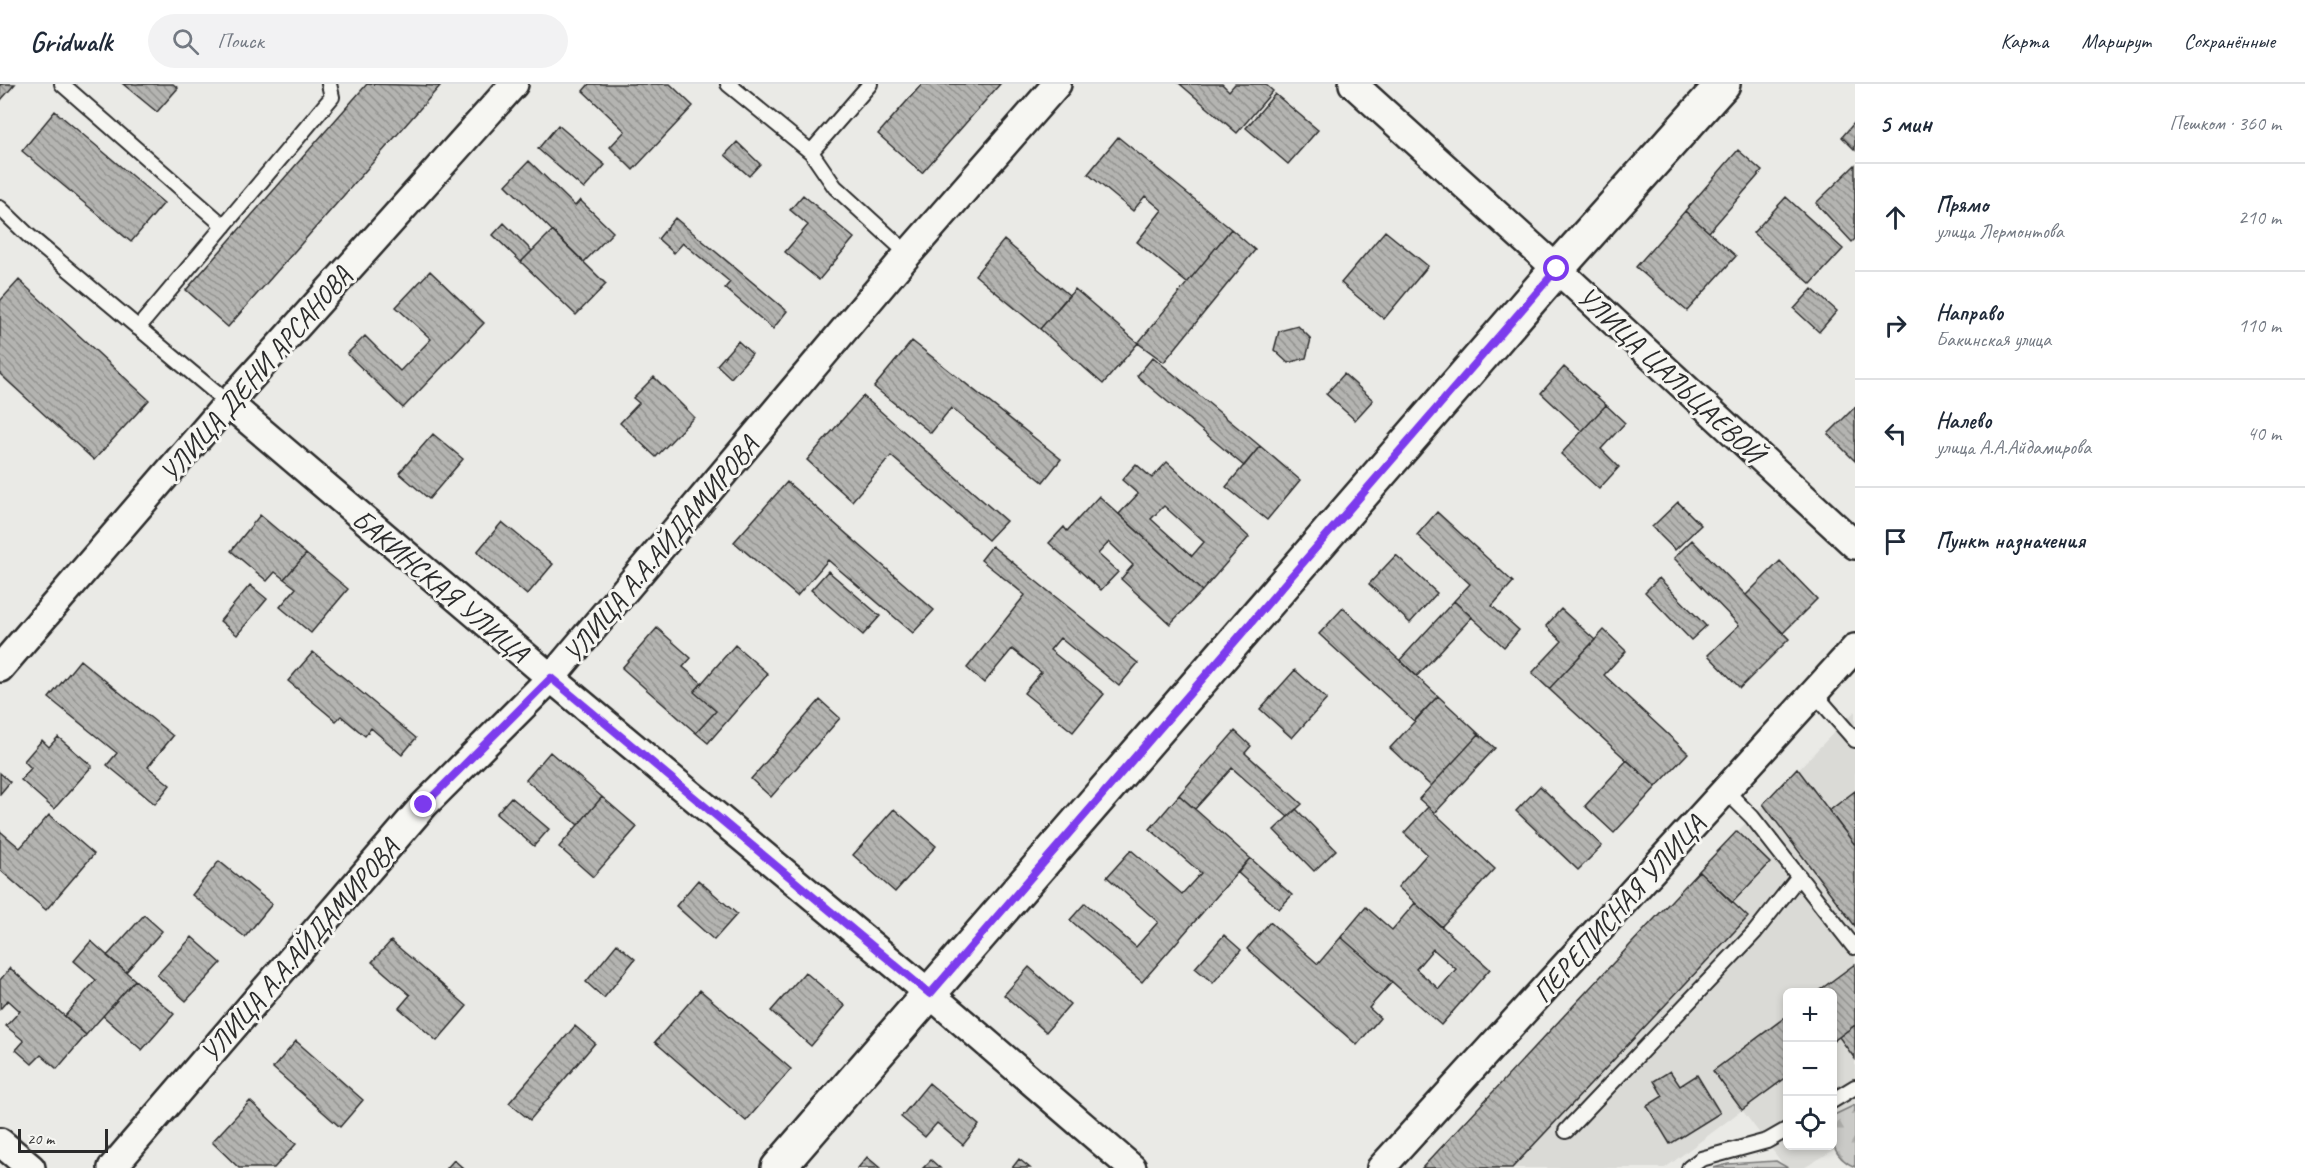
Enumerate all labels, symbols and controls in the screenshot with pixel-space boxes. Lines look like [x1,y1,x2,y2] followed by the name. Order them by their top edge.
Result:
[148,14,568,68] search box
[30,24,112,59] text: Gridwalk
[169,25,202,58] icon: search
[217,27,264,55] text: Поиск
[2000,28,2049,54] text: Карта
[2082,28,2151,54] text: Маршрут
[2184,28,2275,54] text: Сохранённые
[1879,107,1931,140] text: 5 мин
[2169,111,2281,136] text: Пешком · 360 m
[1936,191,1988,219] text: Прямо
[1879,201,1912,234] icon: ahead
[2238,205,2281,230] text: 210 m
[1936,219,2064,244] text: улица Лермонтова
[1543,255,1569,281] route start
[152,258,359,490] street label: УЛИЦА ДЕНИ АРСАНОВА
[1570,279,1774,473] street label: УЛИЦА ЦАЛЬЦАЕВОЙ
[1936,299,2003,327] text: Направо
[1879,309,1912,342] icon: right
[2238,313,2281,338] text: 110 m
[1936,327,2051,352] text: Бакинская улица
[1936,407,1992,435] text: Налево
[1879,417,1912,450] icon: left
[2247,421,2281,446] text: 40 m
[555,427,767,670] street label: УЛИЦА А.А.АЙДАМИРОВА
[1936,435,2091,460] text: улица А.А.Айдамирова
[345,501,538,671] street label: БАКИНСКАЯ УЛИЦА
[1879,525,1912,558] icon: arrive
[1936,527,2085,555] text: Пункт назначения
[410,791,436,817] route end
[1525,806,1713,1010] street label: ПЕРЕПИСНАЯ УЛИЦА
[192,830,408,1070] street label: УЛИЦА А.А.АЙДАМИРОВА
[1783,988,1837,1150] map controls
[1783,988,1837,1042] button: +
[1783,1042,1837,1096] button: −
[1783,1096,1837,1150] button: locate
[18,1126,108,1154] scale bar
[27,1129,54,1149] text: 20 m

